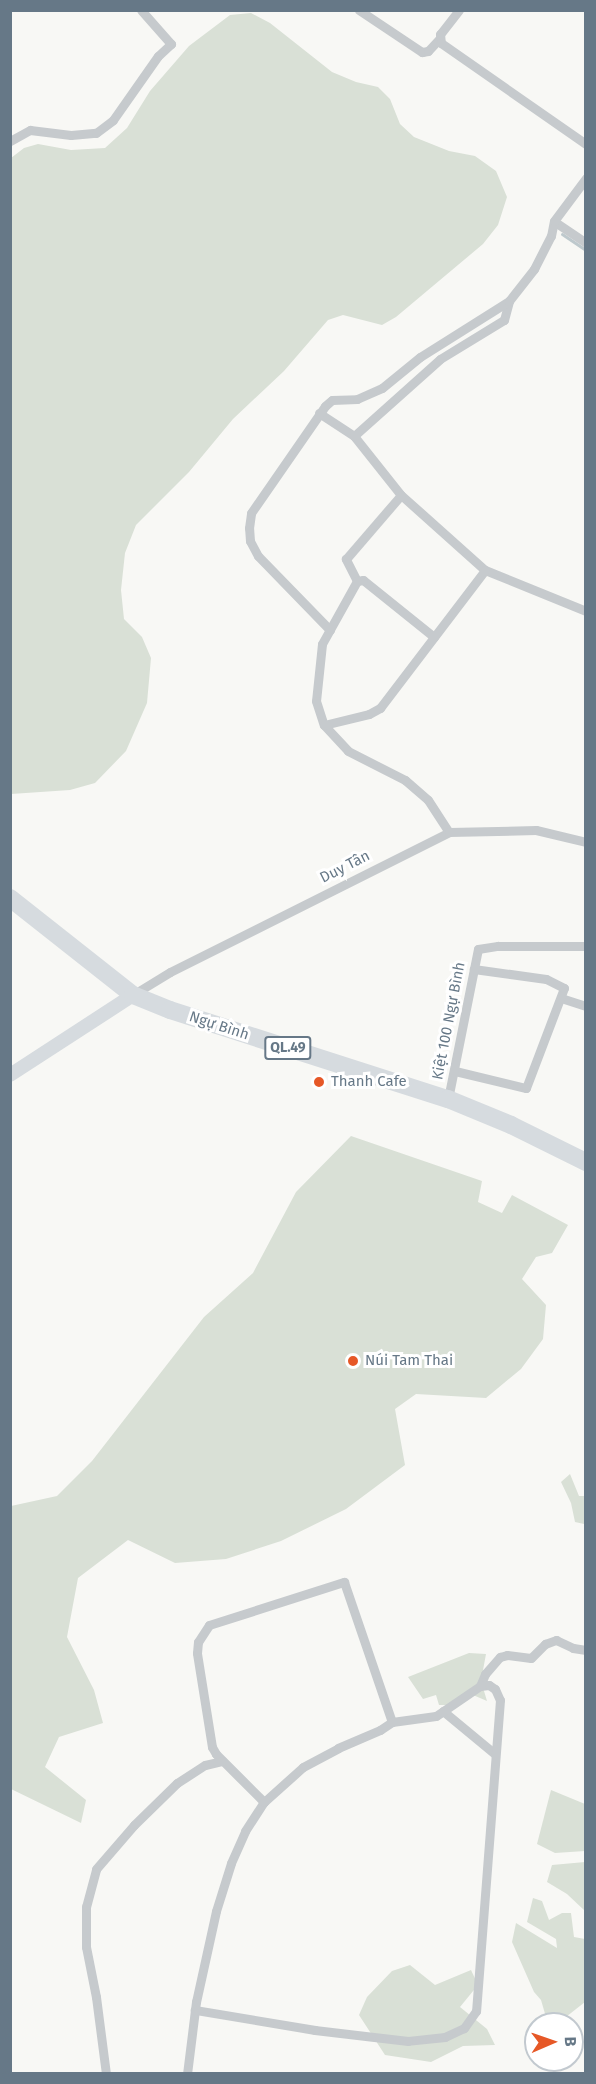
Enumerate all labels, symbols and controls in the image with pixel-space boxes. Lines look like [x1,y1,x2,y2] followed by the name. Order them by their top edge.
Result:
[317,847,373,887] street label: Duy Tân
[429,961,469,1081] street label: Kiệt 100 Ngự Bình
[187,1008,251,1044] street label: Ngự Bình
[264,1037,312,1059] road number: QL.49
[331,1073,407,1091] place label: Thanh Cafe
[312,1075,326,1089] marker: Thanh Cafe
[365,1352,453,1370] place label: Núi Tam Thai
[346,1354,360,1368] marker: Núi Tam Thai
[524,2012,584,2072] north arrow
[561,2036,580,2047] text: B

